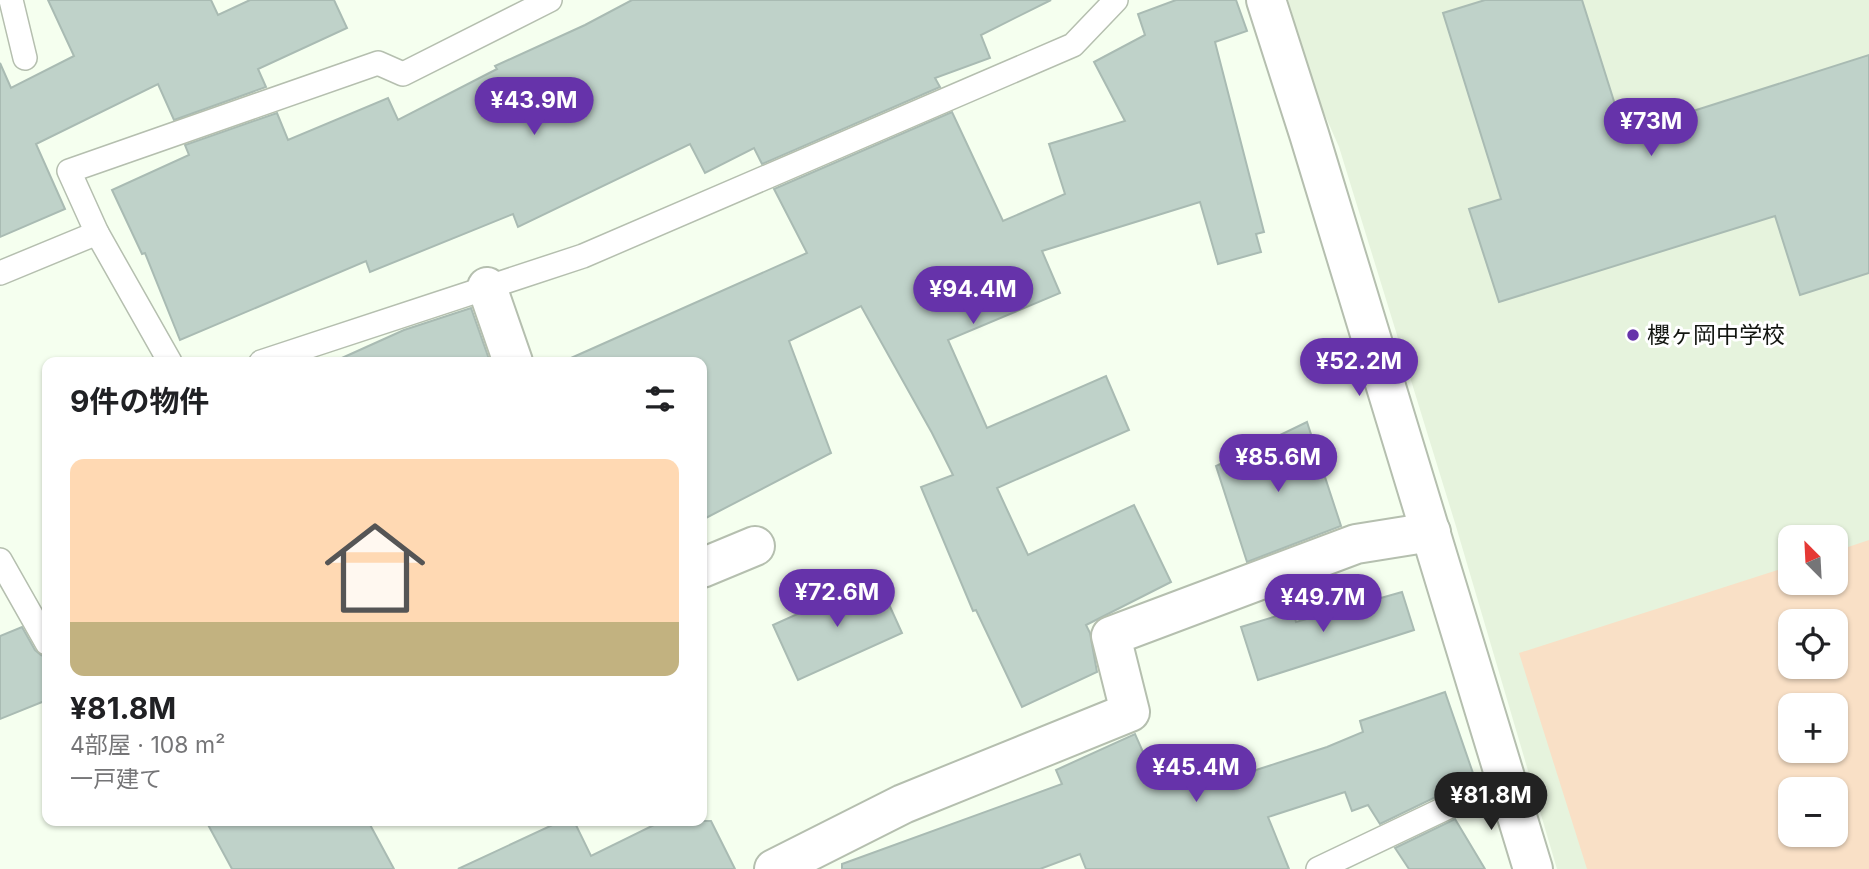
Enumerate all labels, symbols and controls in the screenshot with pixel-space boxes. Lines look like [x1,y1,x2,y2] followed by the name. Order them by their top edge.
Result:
[477,78,591,137] pin: ¥43.9M
[491,86,577,114] text: ¥43.9M
[1610,99,1692,158] pin: ¥73M
[1620,107,1682,135] text: ¥73M
[916,266,1030,326] pin: ¥94.4M
[929,275,1017,303] text: ¥94.4M
[1647,321,1785,349] place label: 櫻ヶ岡中学校
[1625,327,1641,343] marker: 櫻ヶ岡中学校
[1302,338,1416,398] pin: ¥52.2M
[1316,347,1402,375] text: ¥52.2M
[641,380,679,418] icon: filters
[70,383,209,419] text: 9件の物件
[1221,434,1335,494] pin: ¥85.6M
[1235,443,1321,471] text: ¥85.6M
[312,505,438,631] icon: home
[1778,525,1848,595] north arrow
[1778,525,1848,847] map controls
[780,570,894,629] pin: ¥72.6M
[1266,574,1380,634] pin: ¥49.7M
[795,578,879,606] text: ¥72.6M
[1281,583,1365,611] text: ¥49.7M
[1778,609,1848,679] button: locate
[70,690,176,726] text: ¥81.8M
[1778,693,1848,763] button: +
[70,731,225,759] text: 4部屋 · 108 m²
[1139,744,1253,804] pin: ¥45.4M
[1152,753,1240,781] text: ¥45.4M
[70,765,162,793] text: 一戸建て
[1434,772,1548,832] pin: ¥81.8M
[1778,777,1848,847] button: −
[1450,781,1532,809] text: ¥81.8M

